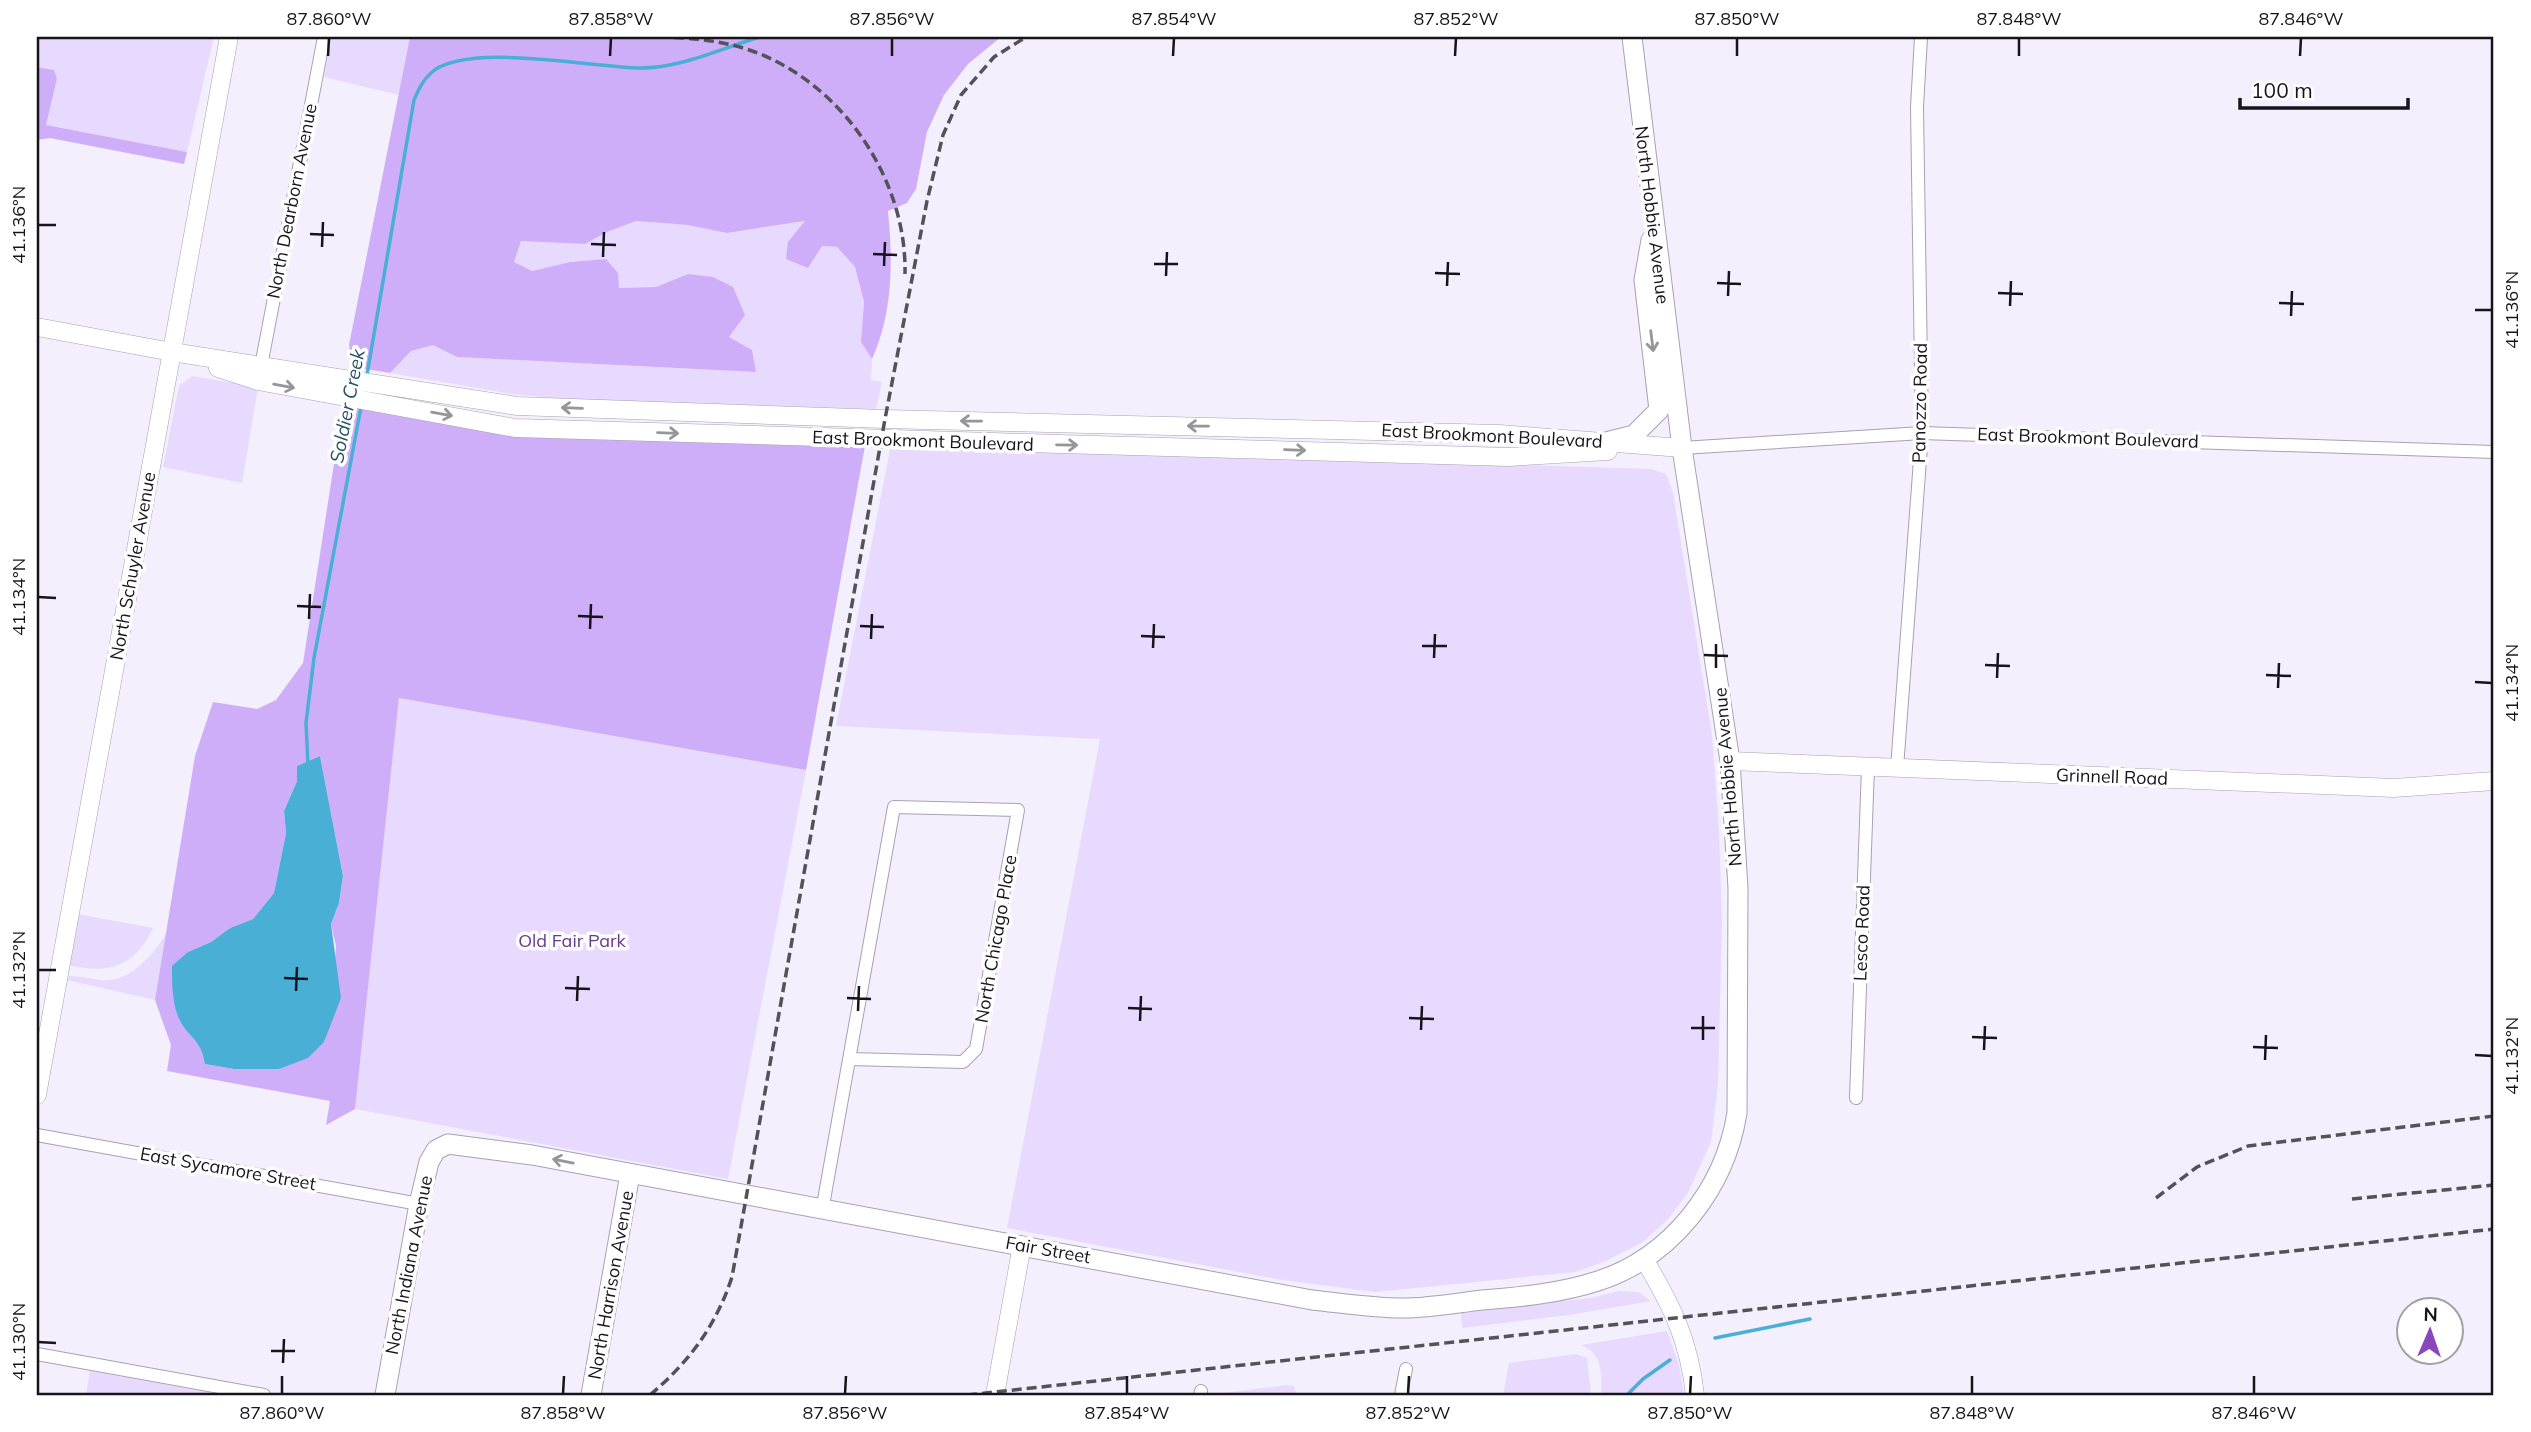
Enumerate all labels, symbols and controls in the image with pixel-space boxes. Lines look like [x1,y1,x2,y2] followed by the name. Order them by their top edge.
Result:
[286,7,372,30] text: 87.860°W
[568,7,654,30] text: 87.858°W
[849,7,935,30] text: 87.856°W
[1131,7,1217,30] text: 87.854°W
[1413,7,1499,30] text: 87.852°W
[1694,7,1780,30] text: 87.850°W
[1976,7,2062,30] text: 87.848°W
[2258,7,2344,30] text: 87.846°W
[2240,66,2408,110] scale bar
[2251,77,2313,103] text: 100 m
[261,101,322,300] street label: North Dearborn Avenue
[1630,124,1675,305] street label: North Hobbie Avenue
[7,186,30,264] text: 41.136°N
[2500,271,2523,349] text: 41.136°N
[1646,329,1659,352] one-way arrow
[1907,343,1932,463] street label: Panozzo Road
[324,346,370,465] water label: Soldier Creek
[272,380,295,393] one-way arrow
[561,401,584,414] one-way arrow
[430,408,453,422] one-way arrow
[960,414,983,428] one-way arrow
[1381,418,1603,453] street label: East Brookmont Boulevard
[1187,419,1210,433] one-way arrow
[1977,422,2199,453] street label: East Brookmont Boulevard
[812,425,1034,456] street label: East Brookmont Boulevard
[657,426,680,440] one-way arrow
[1055,438,1078,452] one-way arrow
[1283,444,1306,457] one-way arrow
[105,470,160,662] street label: North Schuyler Avenue
[7,558,30,636] text: 41.134°N
[2500,644,2523,722] text: 41.134°N
[1708,687,1747,867] street label: North Hobbie Avenue
[2056,763,2169,790] street label: Grinnell Road
[969,853,1022,1025] street label: North Chicago Place
[1848,884,1875,981] street label: Lesco Road
[518,929,627,952] park label: Old Fair Park
[7,931,30,1009] text: 41.132°N
[2500,1017,2523,1095] text: 41.132°N
[138,1142,318,1195] street label: East Sycamore Street
[552,1154,575,1168] one-way arrow
[380,1173,437,1356] street label: North Indiana Avenue
[583,1189,638,1381] street label: North Harrison Avenue
[1004,1231,1092,1268] street label: Fair Street
[2394,1296,2464,1366] north arrow
[2423,1302,2438,1326] text: N
[7,1303,30,1381] text: 41.130°N
[239,1401,325,1424] text: 87.860°W
[520,1401,606,1424] text: 87.858°W
[802,1401,888,1424] text: 87.856°W
[1084,1401,1170,1424] text: 87.854°W
[1365,1401,1451,1424] text: 87.852°W
[1647,1401,1733,1424] text: 87.850°W
[1929,1401,2015,1424] text: 87.848°W
[2211,1401,2297,1424] text: 87.846°W

